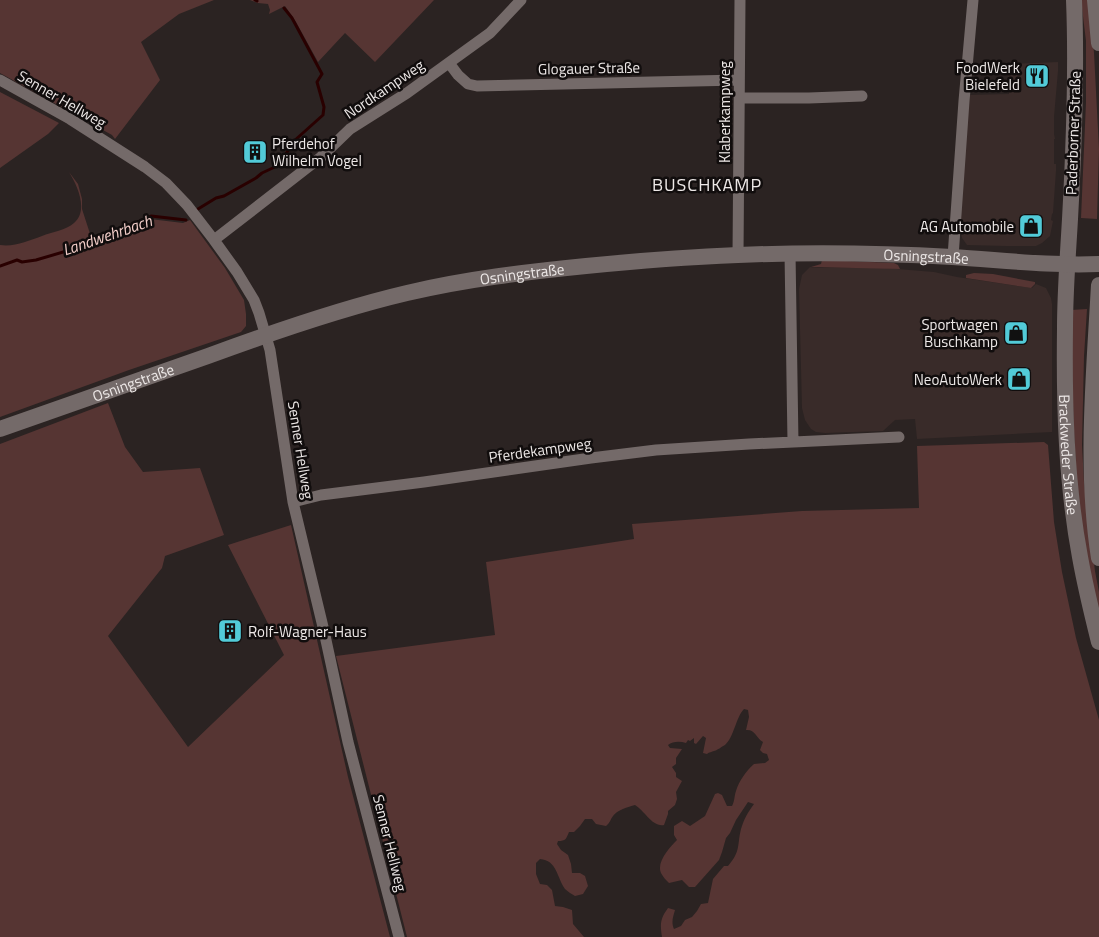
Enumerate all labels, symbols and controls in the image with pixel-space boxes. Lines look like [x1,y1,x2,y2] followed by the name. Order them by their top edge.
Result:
[339,53,429,124] street label: Nordkampweg
[538,56,640,80] street label: Glogauer Straße
[956,56,1020,96] place label: FoodWerk Bielefeld
[713,61,736,163] street label: Klaberkampweg
[1024,63,1050,89] restaurant icon: FoodWerk Bielefeld
[13,64,111,134] street label: Senner Hellweg
[1059,70,1087,196] street label: Paderborner Straße
[272,132,362,172] place label: Pferdehof Wilhelm Vogel
[242,139,268,165] building icon: Pferdehof Wilhelm Vogel
[652,171,762,198] district label: BUSCHKAMP
[59,208,156,262] water label: Landwehrbach
[1018,213,1044,239] shop icon: AG Automobile
[920,215,1014,238] place label: AG Automobile
[883,243,970,270] street label: Osningstraße
[478,257,565,290] street label: Osningstraße
[921,313,998,353] place label: Sportwagen Buschkamp
[1003,320,1029,346] shop icon: Sportwagen Buschkamp
[89,357,177,407] street label: Osningstraße
[1006,366,1032,392] shop icon: NeoAutoWerk
[914,368,1002,391] place label: NeoAutoWerk
[1054,394,1085,516] street label: Brackweder Straße
[282,399,320,501] street label: Senner Hellweg
[487,431,593,469] street label: Pferdekampweg
[217,618,243,644] building icon: Rolf-Wagner-Haus
[248,620,367,643] place label: Rolf-Wagner-Haus
[367,792,413,894] street label: Senner Hellweg

